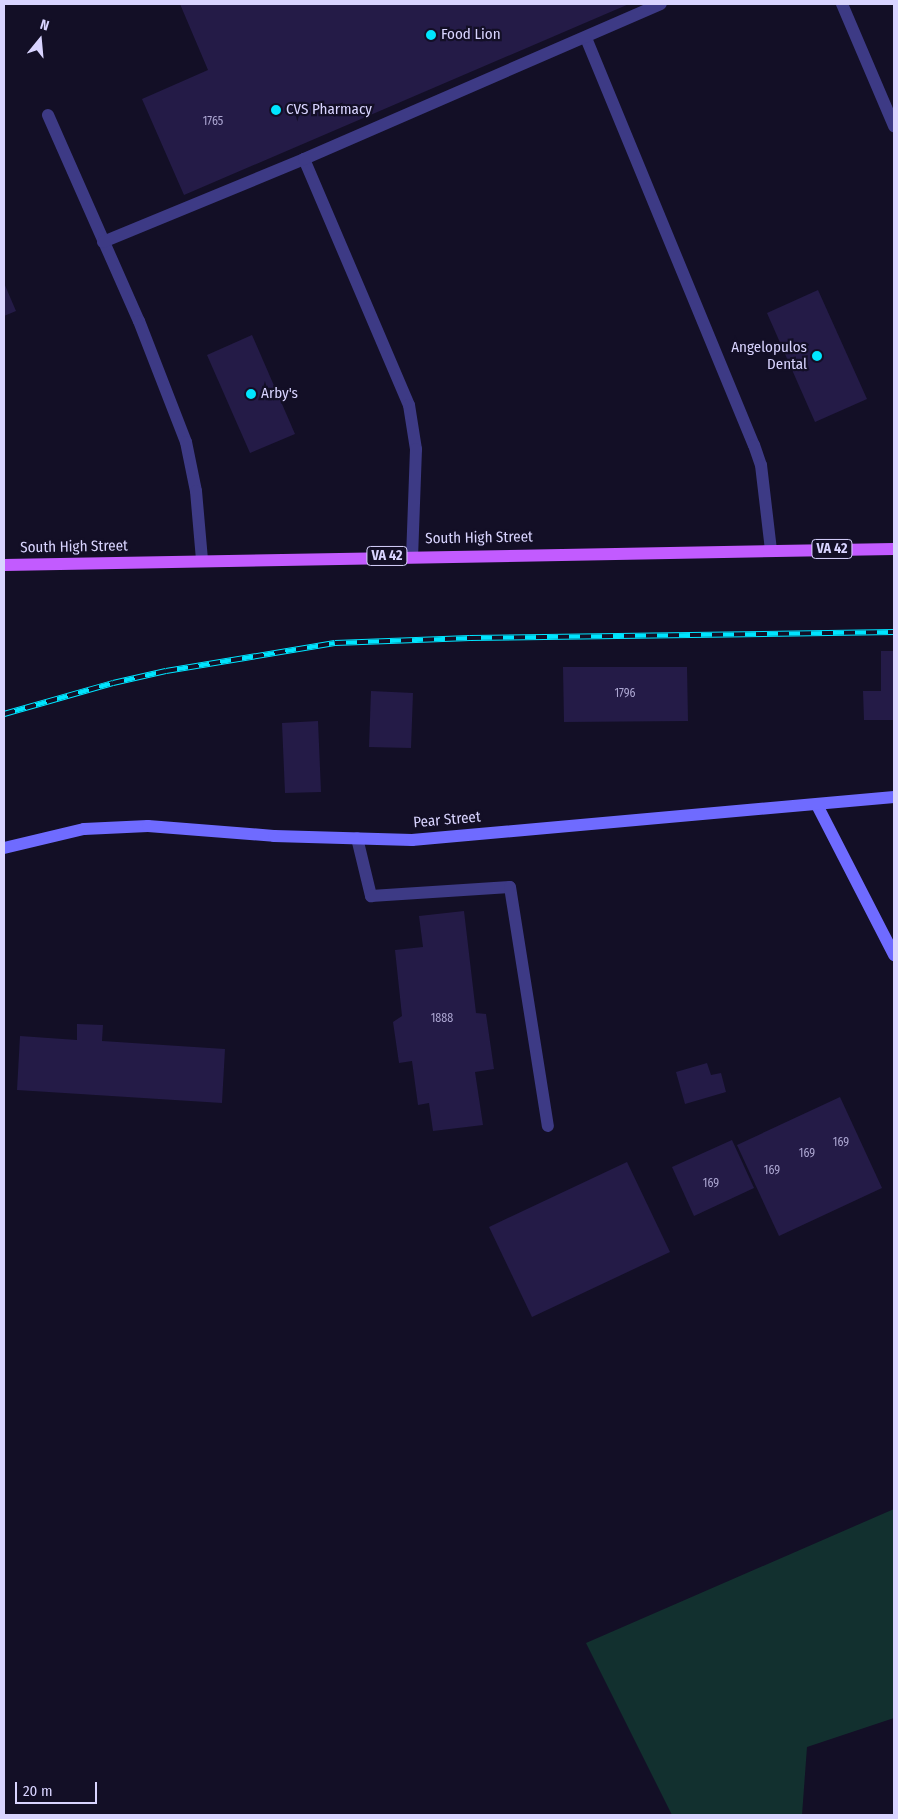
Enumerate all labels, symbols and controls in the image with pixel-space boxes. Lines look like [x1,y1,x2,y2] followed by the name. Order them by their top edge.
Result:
[15,15,65,65] north arrow
[38,16,51,35] text: N
[441,26,501,44] place label: Food Lion
[425,29,437,41] marker: Food Lion
[286,101,372,119] place label: CVS Pharmacy
[270,104,282,116] marker: CVS Pharmacy
[203,115,223,129] house number: 1765
[731,338,807,373] place label: Angelopulos Dental
[811,350,823,362] marker: Angelopulos Dental
[261,385,298,403] place label: Arby's
[245,388,257,400] marker: Arby's
[425,528,533,548] street label: South High Street
[20,537,128,557] street label: South High Street
[811,538,853,560] road number: VA 42
[366,544,408,568] road number: VA 42
[614,687,636,701] house number: 1796
[413,808,481,832] street label: Pear Street
[431,1012,453,1026] house number: 1888
[833,1136,849,1150] house number: 169
[799,1147,815,1161] house number: 169
[764,1164,780,1178] house number: 169
[703,1177,719,1191] house number: 169
[18,1772,100,1804] scale bar
[23,1782,53,1800] text: 20 m

